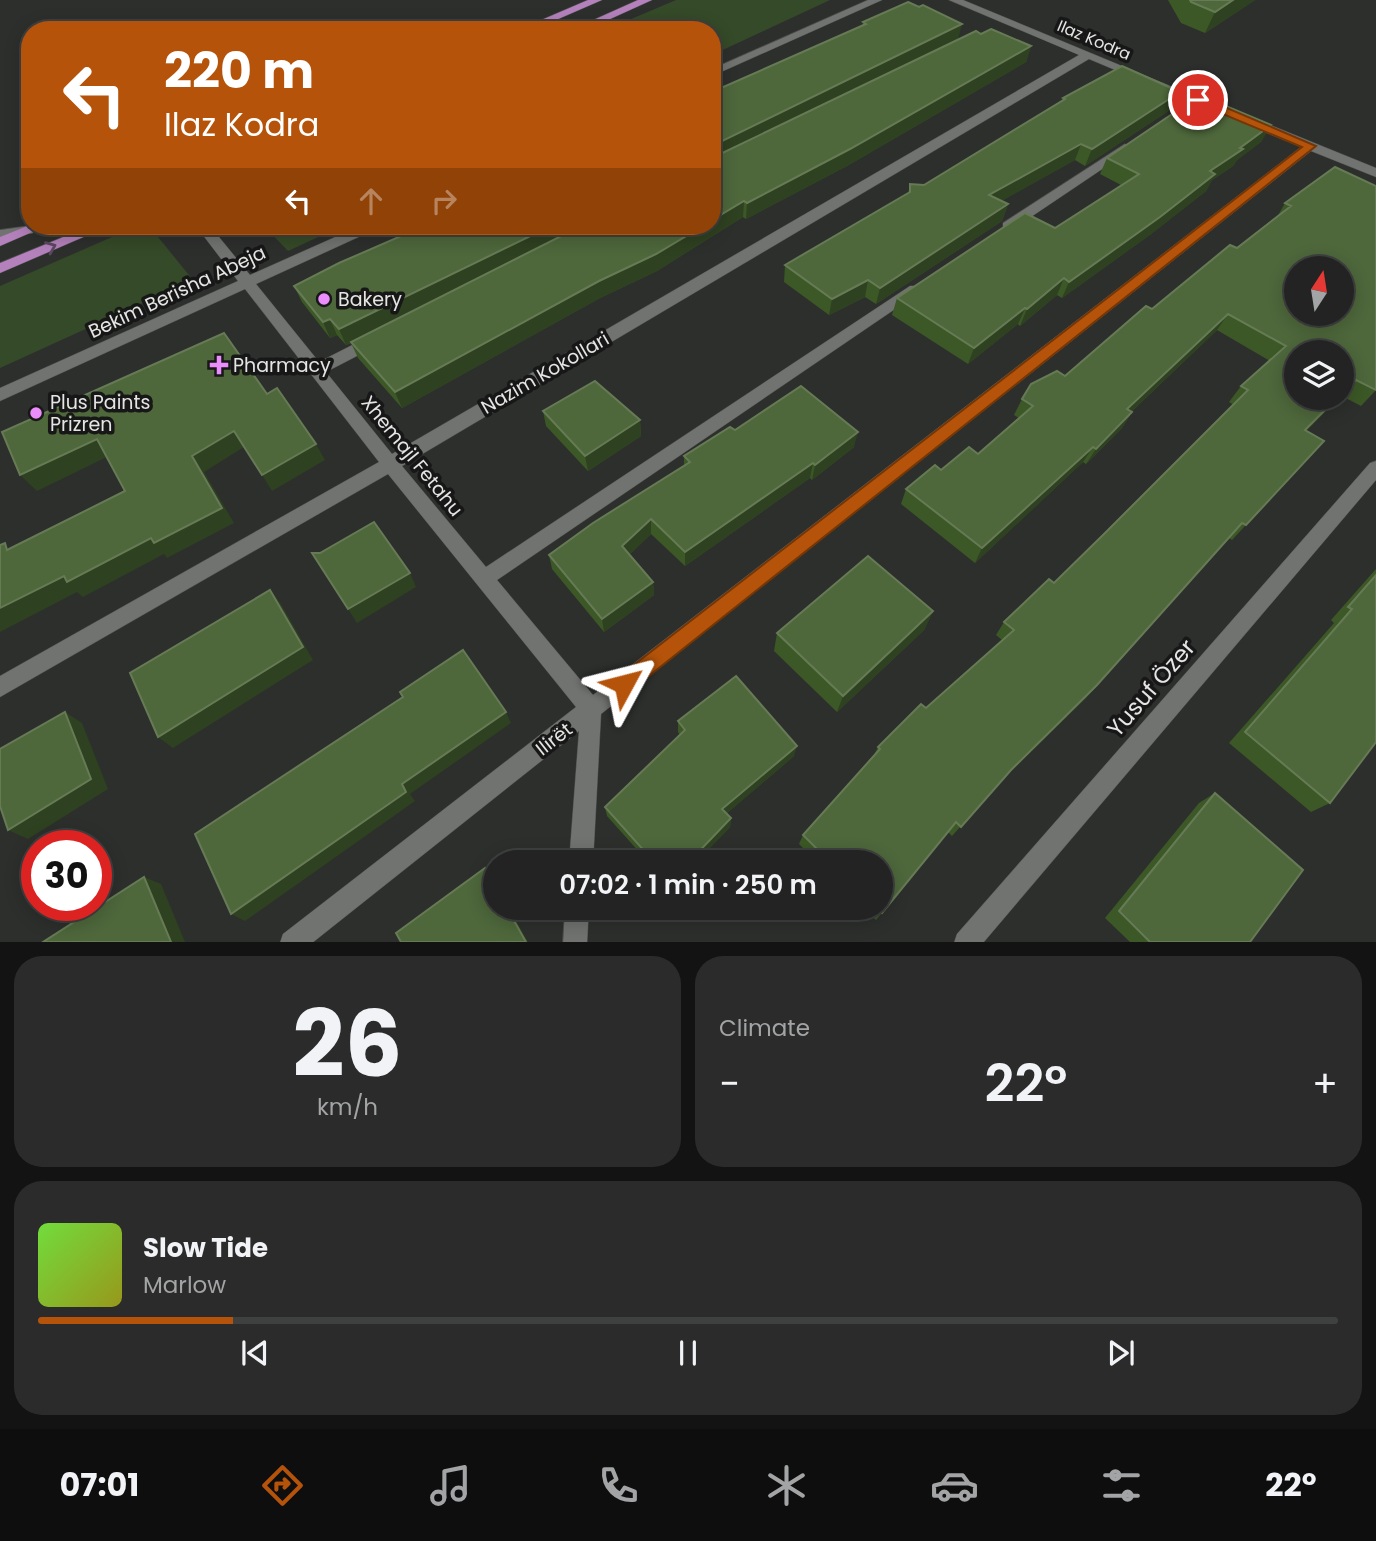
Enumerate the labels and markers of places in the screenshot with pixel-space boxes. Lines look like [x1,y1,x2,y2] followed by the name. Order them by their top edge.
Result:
[1168,70,1228,130] pin
[338,286,402,313] place label: Bakery
[316,291,332,307] marker: Bakery
[233,352,331,379] place label: Pharmacy
[211,357,227,373] marker: Pharmacy
[50,389,150,438] place label: Plus Paints Prizren
[28,405,44,421] marker: Plus Paints Prizren

